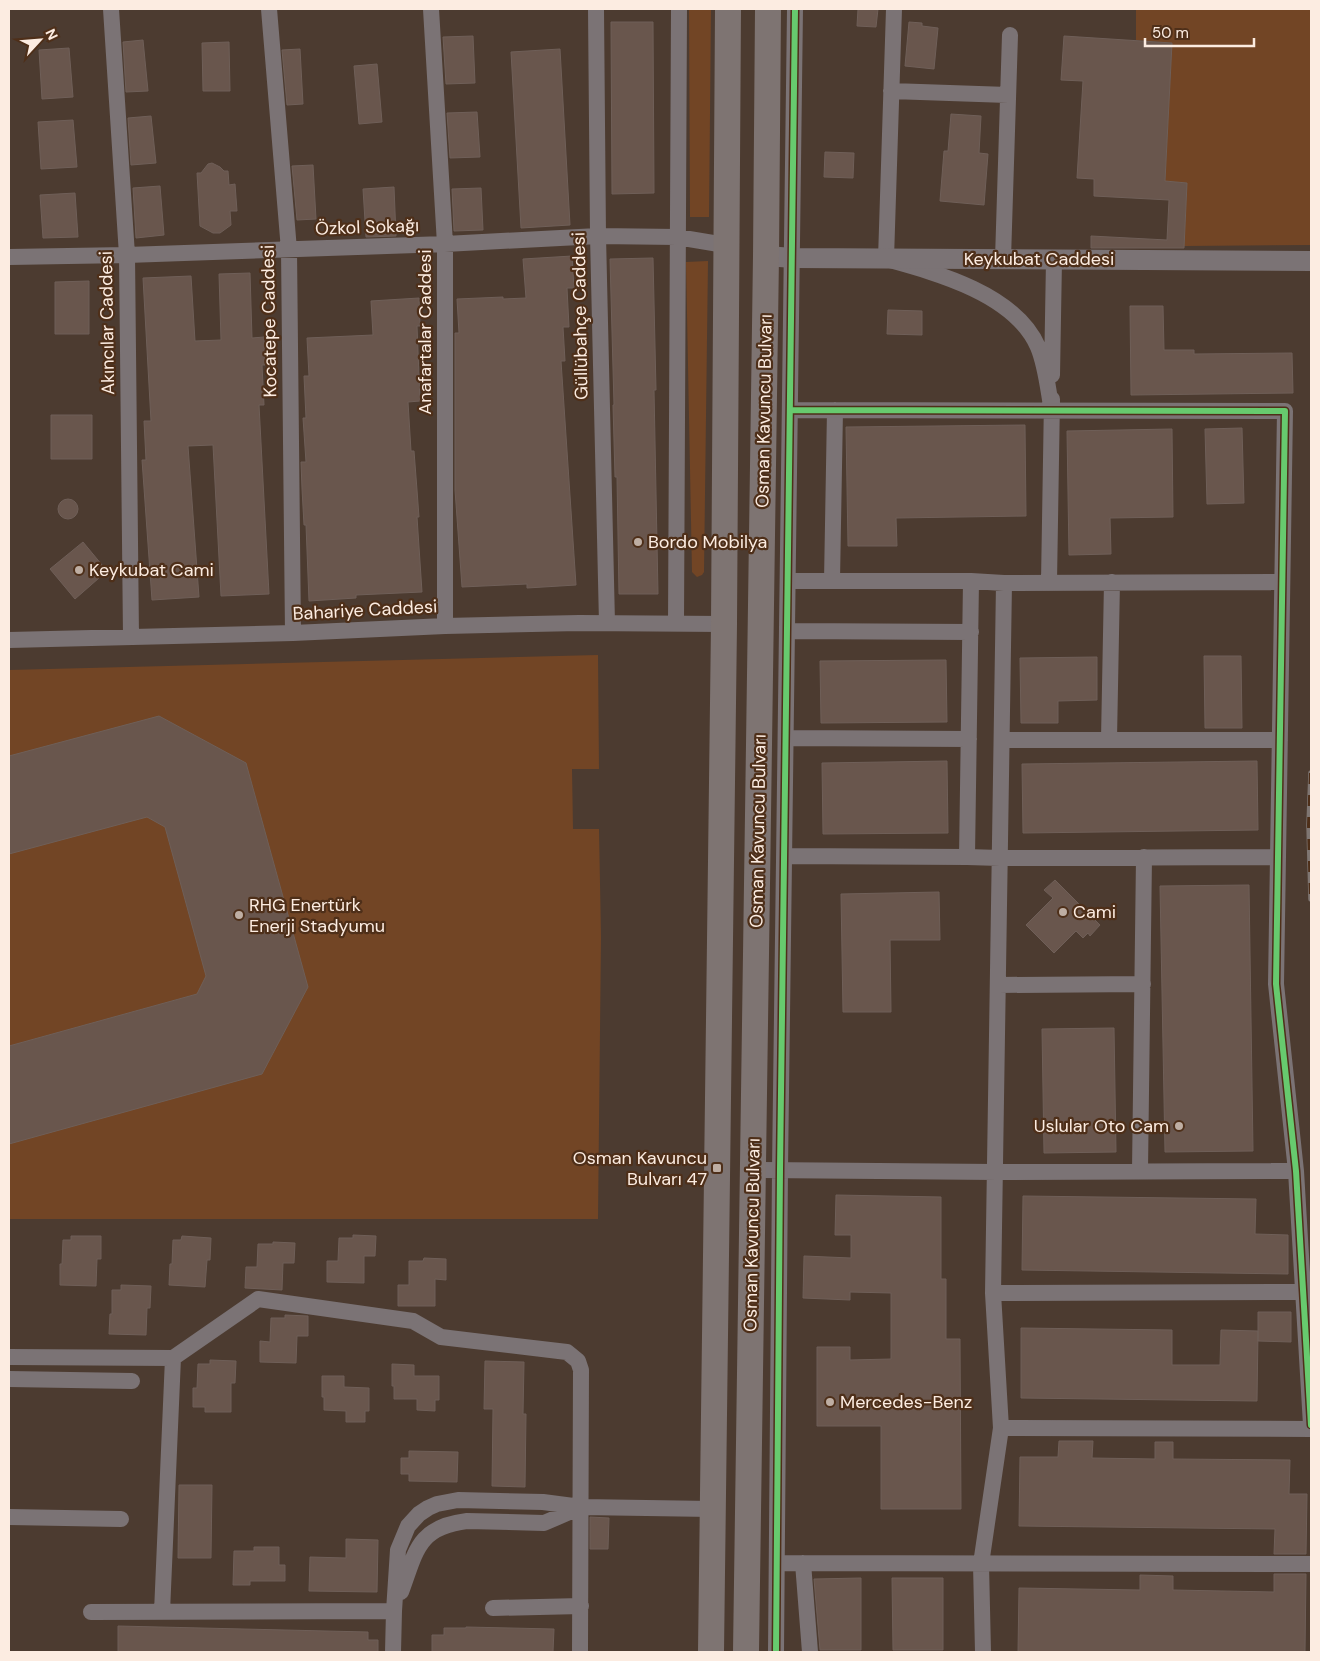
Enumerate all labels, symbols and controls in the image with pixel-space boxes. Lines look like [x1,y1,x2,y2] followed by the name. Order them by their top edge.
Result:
[15,15,65,65] north arrow
[1145,15,1254,47] scale bar
[1152,23,1189,43] text: 50 m
[41,26,62,43] text: N
[315,213,419,241] street label: Özkol Sokağı
[567,232,593,400] street label: Güllübahçe Caddesi
[256,245,282,397] street label: Kocatepe Caddesi
[964,247,1114,271] street label: Keykubat Caddesi
[413,249,437,415] street label: Anafartalar Caddesi
[94,251,120,395] street label: Akıncılar Caddesi
[750,314,778,508] street label: Osman Kavuncu Bulvarı
[648,530,767,554] place label: Bordo Mobilya
[632,536,644,548] marker: Bordo Mobilya
[89,558,214,582] place label: Keykubat Cami
[73,564,85,576] marker: Keykubat Cami
[292,594,438,626] street label: Bahariye Caddesi
[744,734,772,928] street label: Osman Kavuncu Bulvarı
[249,893,385,938] place label: RHG Enertürk Enerji Stadyumu
[1073,900,1116,924] place label: Cami
[1057,906,1069,918] marker: Cami
[233,909,245,921] marker: RHG Enertürk Enerji Stadyumu
[1034,1114,1169,1138] place label: Uslular Oto Cam
[1173,1120,1185,1132] marker: Uslular Oto Cam
[738,1138,766,1332] street label: Osman Kavuncu Bulvarı
[573,1146,707,1191] place label: Osman Kavuncu Bulvarı 47
[711,1162,723,1174] marker: Osman Kavuncu Bulvarı 47
[840,1390,972,1414] place label: Mercedes-Benz
[824,1396,836,1408] marker: Mercedes-Benz

